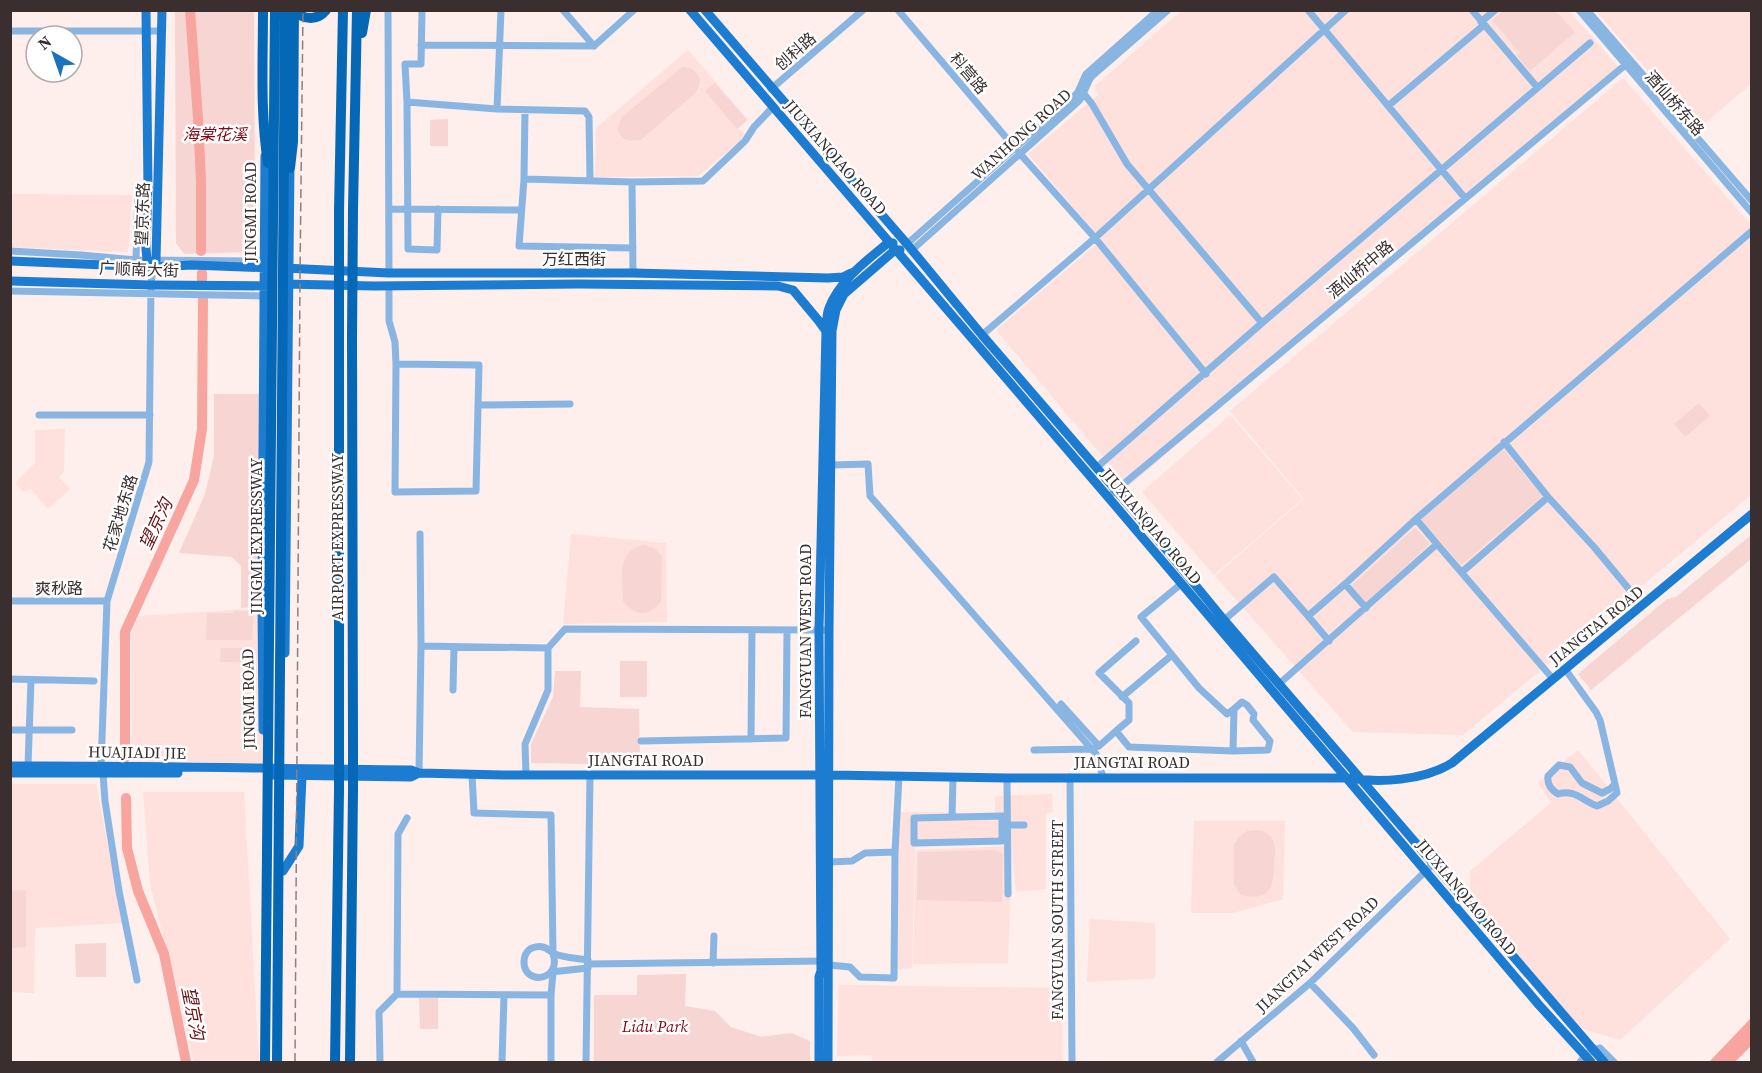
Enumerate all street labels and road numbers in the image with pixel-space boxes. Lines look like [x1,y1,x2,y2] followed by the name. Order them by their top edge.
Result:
[770,27,820,75] street label: 创科路
[945,48,993,98] street label: 科营路
[1640,66,1710,140] street label: 酒仙桥东路
[966,83,1076,185] street label: WANHONG ROAD
[779,94,892,219] street label: JIUXIANQIAO ROAD
[239,162,261,263] street label: JINGMI ROAD
[130,182,154,246] street label: 望京东路
[1322,235,1398,303] street label: 酒仙桥中路
[542,248,606,270] street label: 万红西街
[99,257,179,281] street label: 广顺南大街
[326,453,348,621] street label: AIRPORT EXPRESSWAY
[245,458,267,615] street label: JINGMI EXPRESSWAY
[1096,462,1207,589] street label: JIUXIANQIAO ROAD
[98,472,142,554] street label: 花家地东路
[794,544,816,718] street label: FANGYUAN WEST ROAD
[35,577,83,599] street label: 爽秋路
[1543,580,1648,671] street label: JIANGTAI ROAD
[236,648,260,751] street label: JINGMI ROAD
[88,740,186,764] street label: HUAJIADI JIE
[587,749,704,771] street label: JIANGTAI ROAD
[1073,751,1190,773] street label: JIANGTAI ROAD
[1046,820,1068,1020] street label: FANGYUAN SOUTH STREET
[1411,833,1522,960] street label: JIUXIANQIAO ROAD
[1250,891,1384,1018] street label: JIANGTAI WEST ROAD

